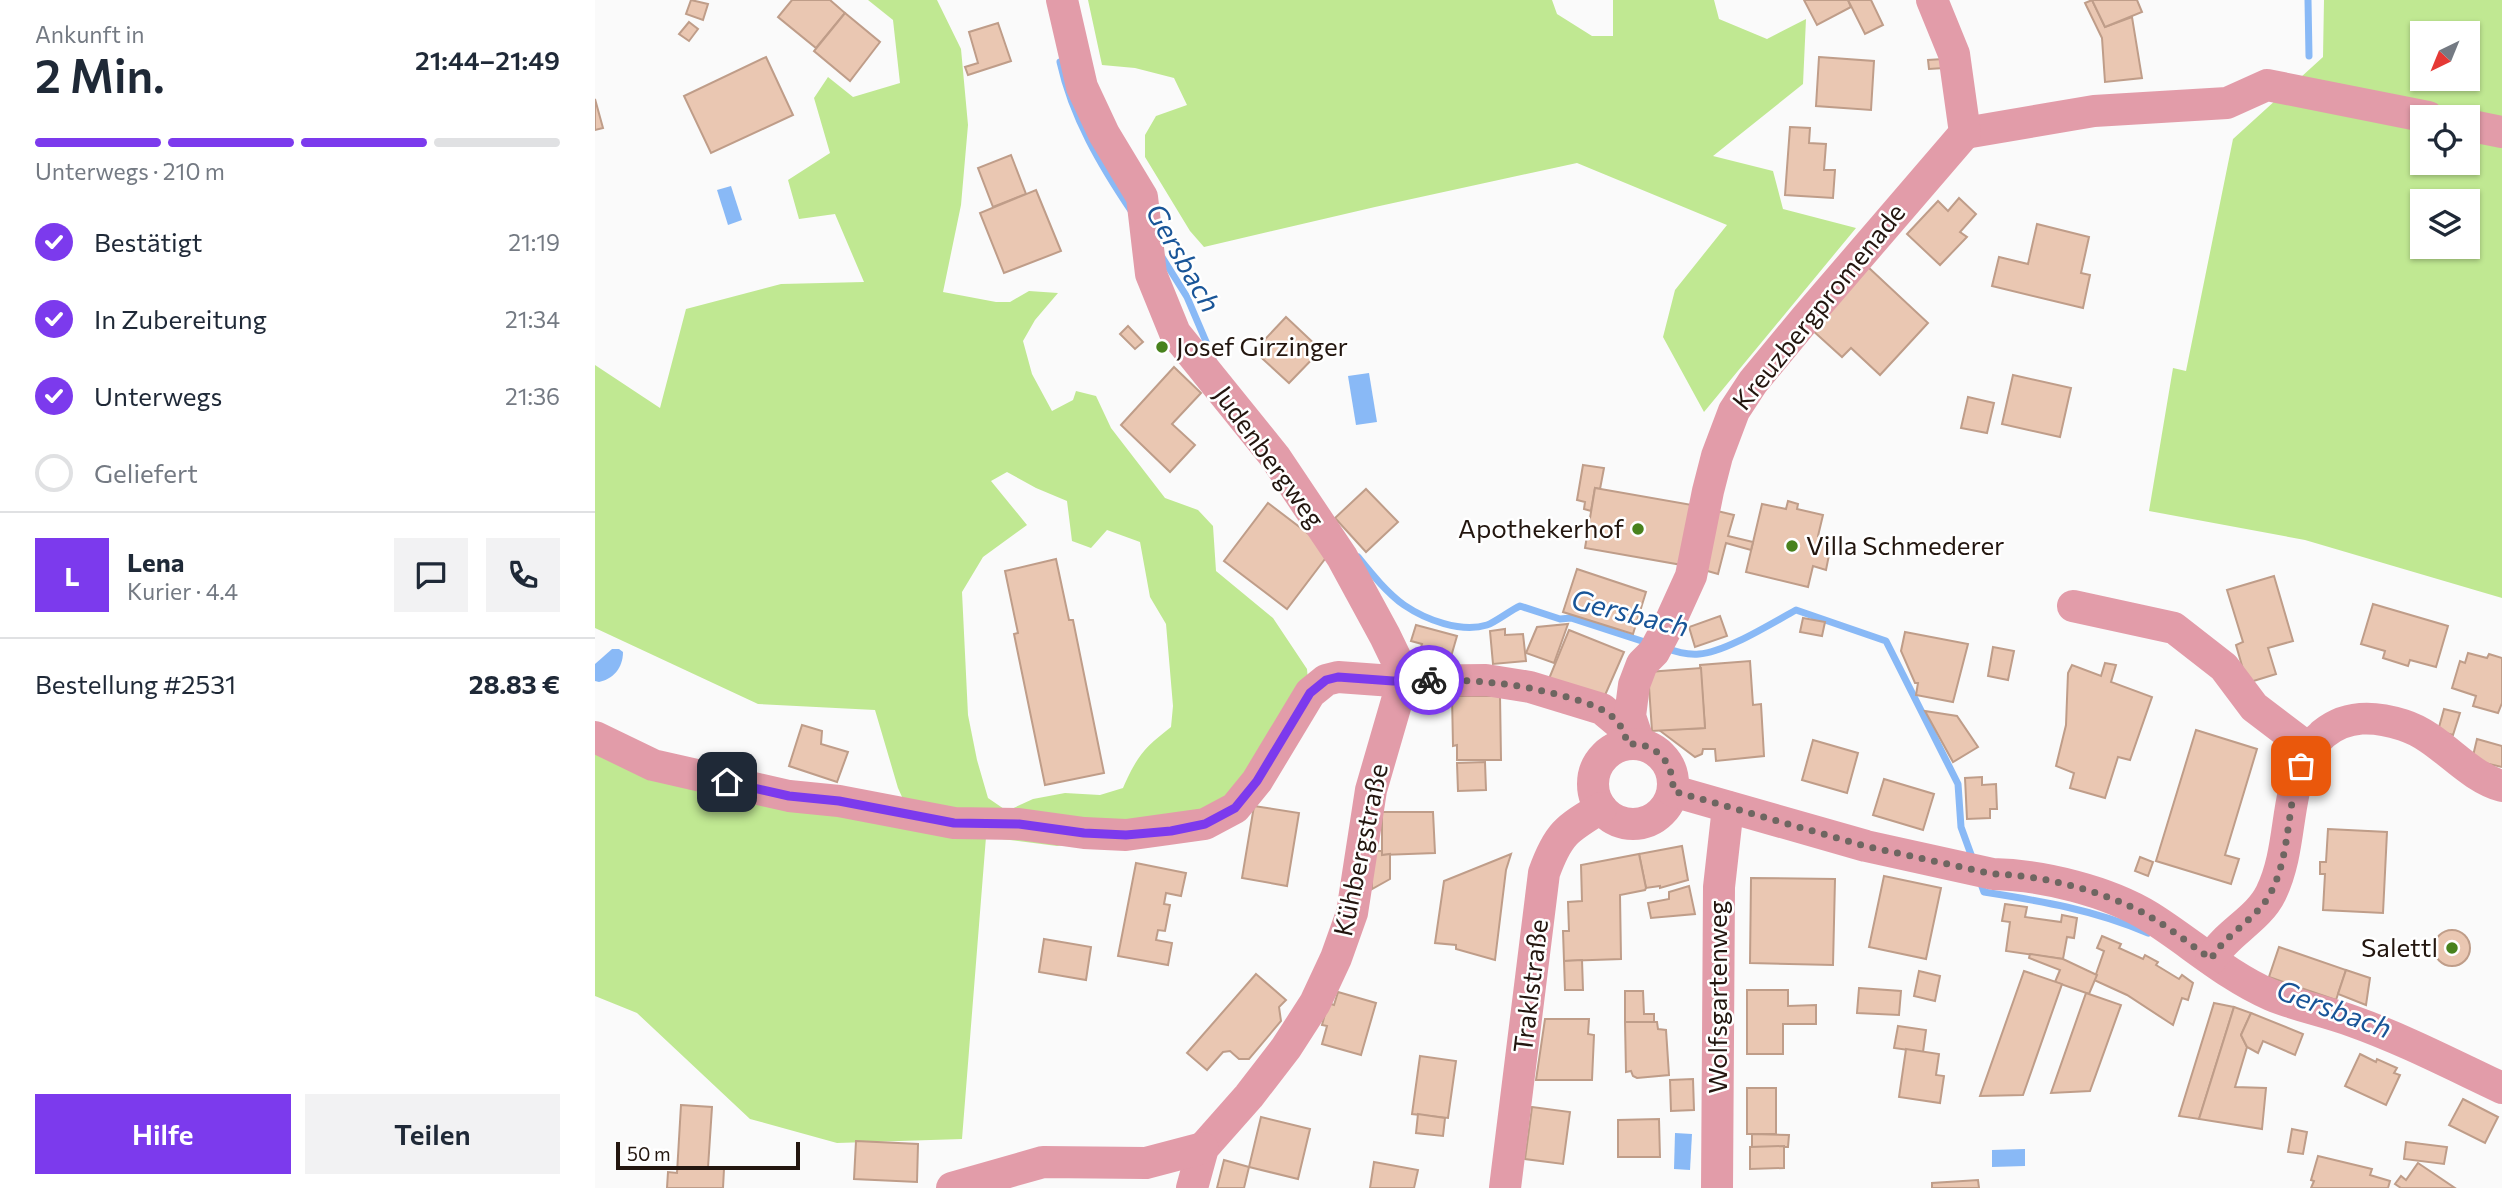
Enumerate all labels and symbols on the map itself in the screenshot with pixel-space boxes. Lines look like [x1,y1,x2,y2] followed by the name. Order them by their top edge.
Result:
[2410,21,2480,91] north arrow
[1139,197,1229,318] water label: Gersbach
[1725,197,1911,416] street label: Kreuzbergpromenade
[1176,330,1348,361] place label: Josef Girzinger
[1154,339,1170,355] marker: Josef Girzinger
[1208,379,1332,533] street label: Judenbergweg
[1458,512,1625,543] place label: Apothekerhof
[1630,521,1646,537] marker: Apothekerhof
[1806,529,2005,560] place label: Villa Schmederer
[1784,538,1800,554] marker: Villa Schmederer
[1568,581,1693,643] water label: Gersbach
[1394,645,1464,715] courier
[2271,736,2331,796] pin
[697,752,757,812] pin
[1326,761,1393,939] street label: Kühbergstraße
[1701,900,1732,1094] street label: Wolfsgartenweg
[1506,917,1553,1054] street label: Traklstraße
[2361,931,2438,962] place label: Salettl
[2444,940,2460,956] marker: Salettl
[2272,972,2396,1045] water label: Gersbach
[616,1139,800,1171] scale bar

